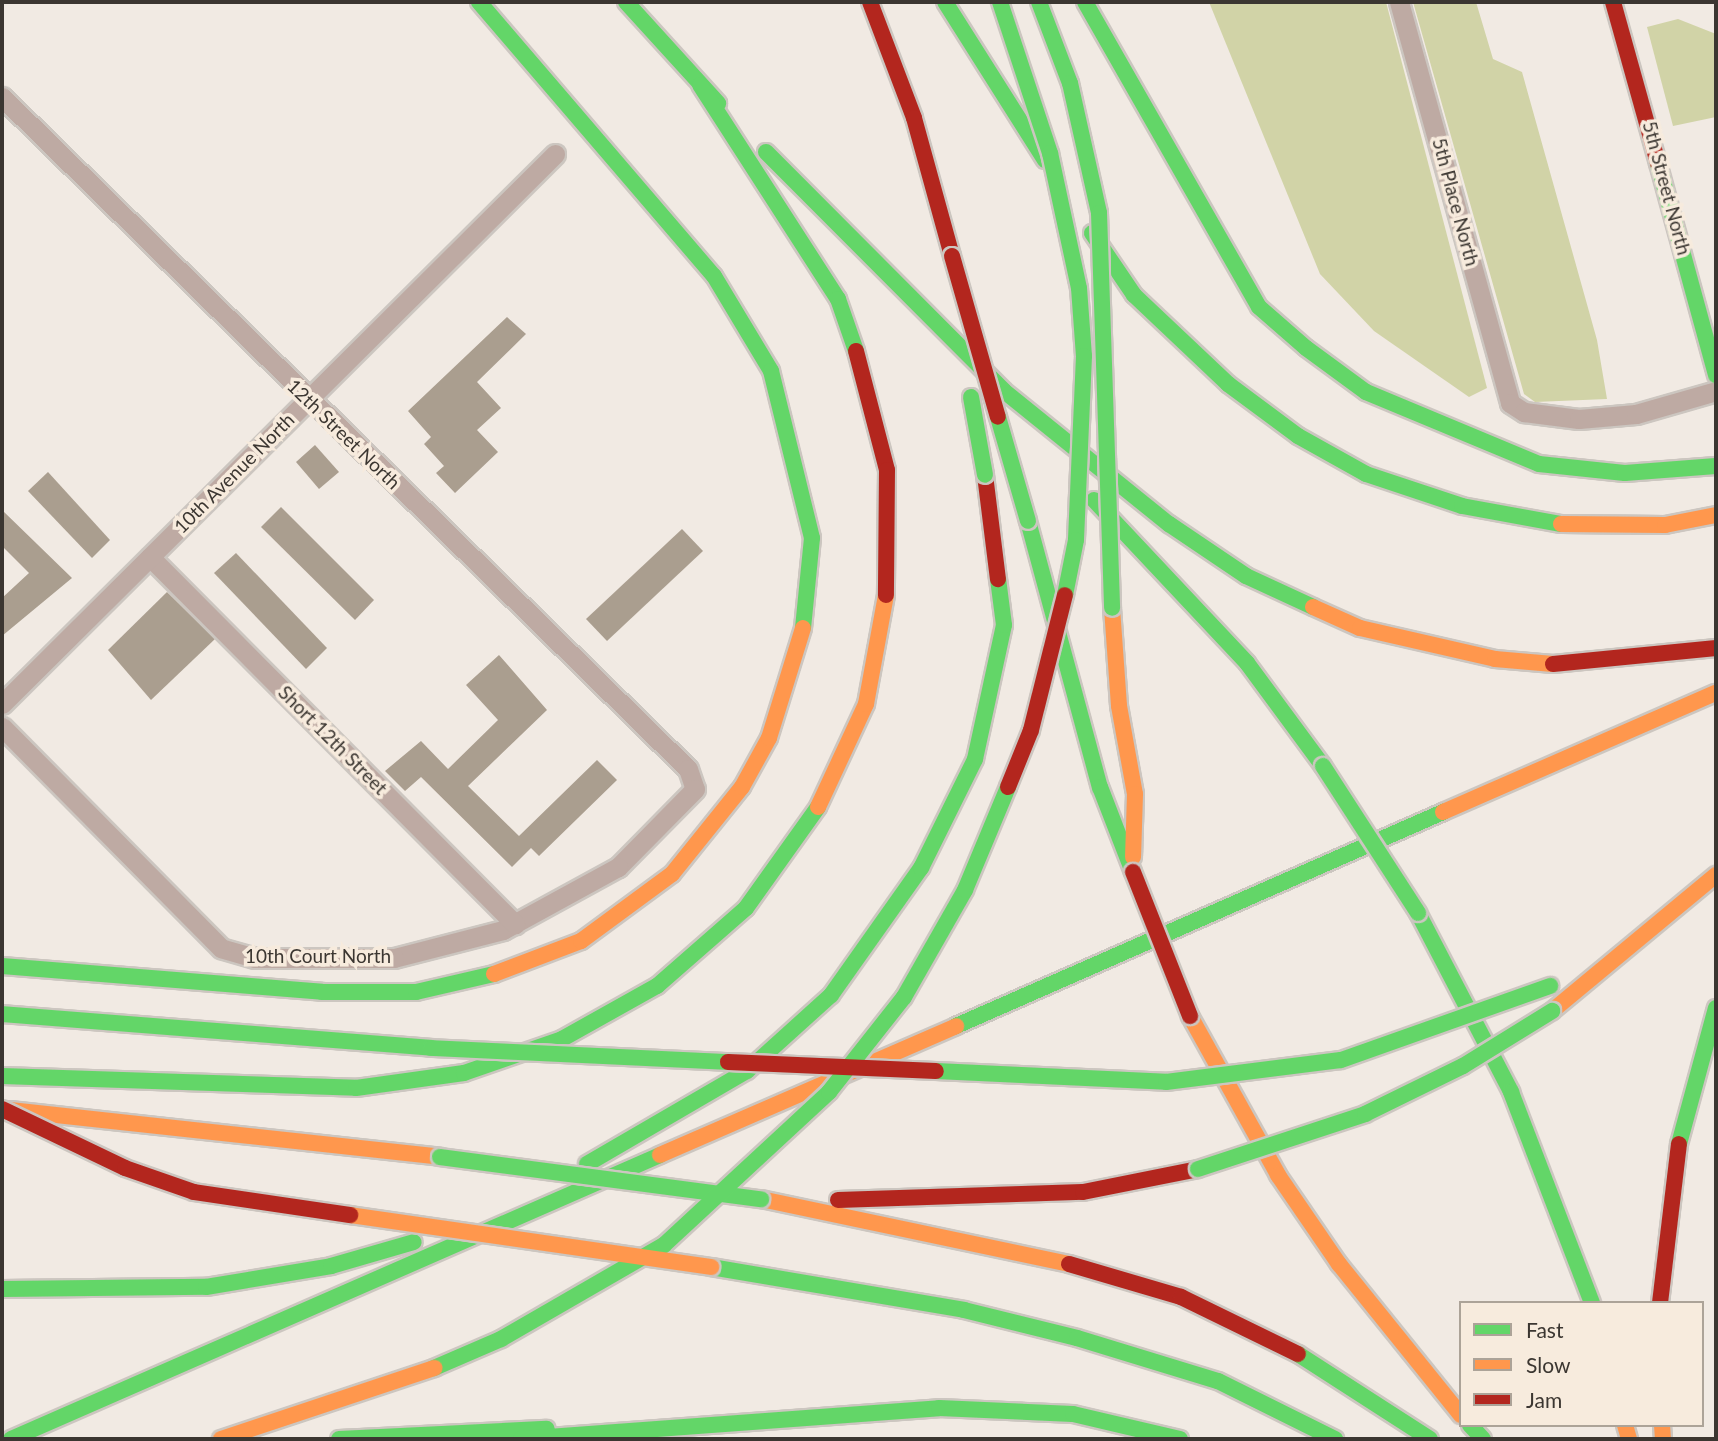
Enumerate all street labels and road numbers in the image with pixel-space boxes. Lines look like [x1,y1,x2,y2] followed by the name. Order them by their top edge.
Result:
[1638,119,1696,257] street label: 5th Street North
[1428,135,1484,269] street label: 5th Place North
[283,374,405,494] street label: 12th Street North
[169,408,299,538] street label: 10th Avenue North
[274,681,392,799] street label: Short 12th Street
[245,945,391,967] street label: 10th Court North

